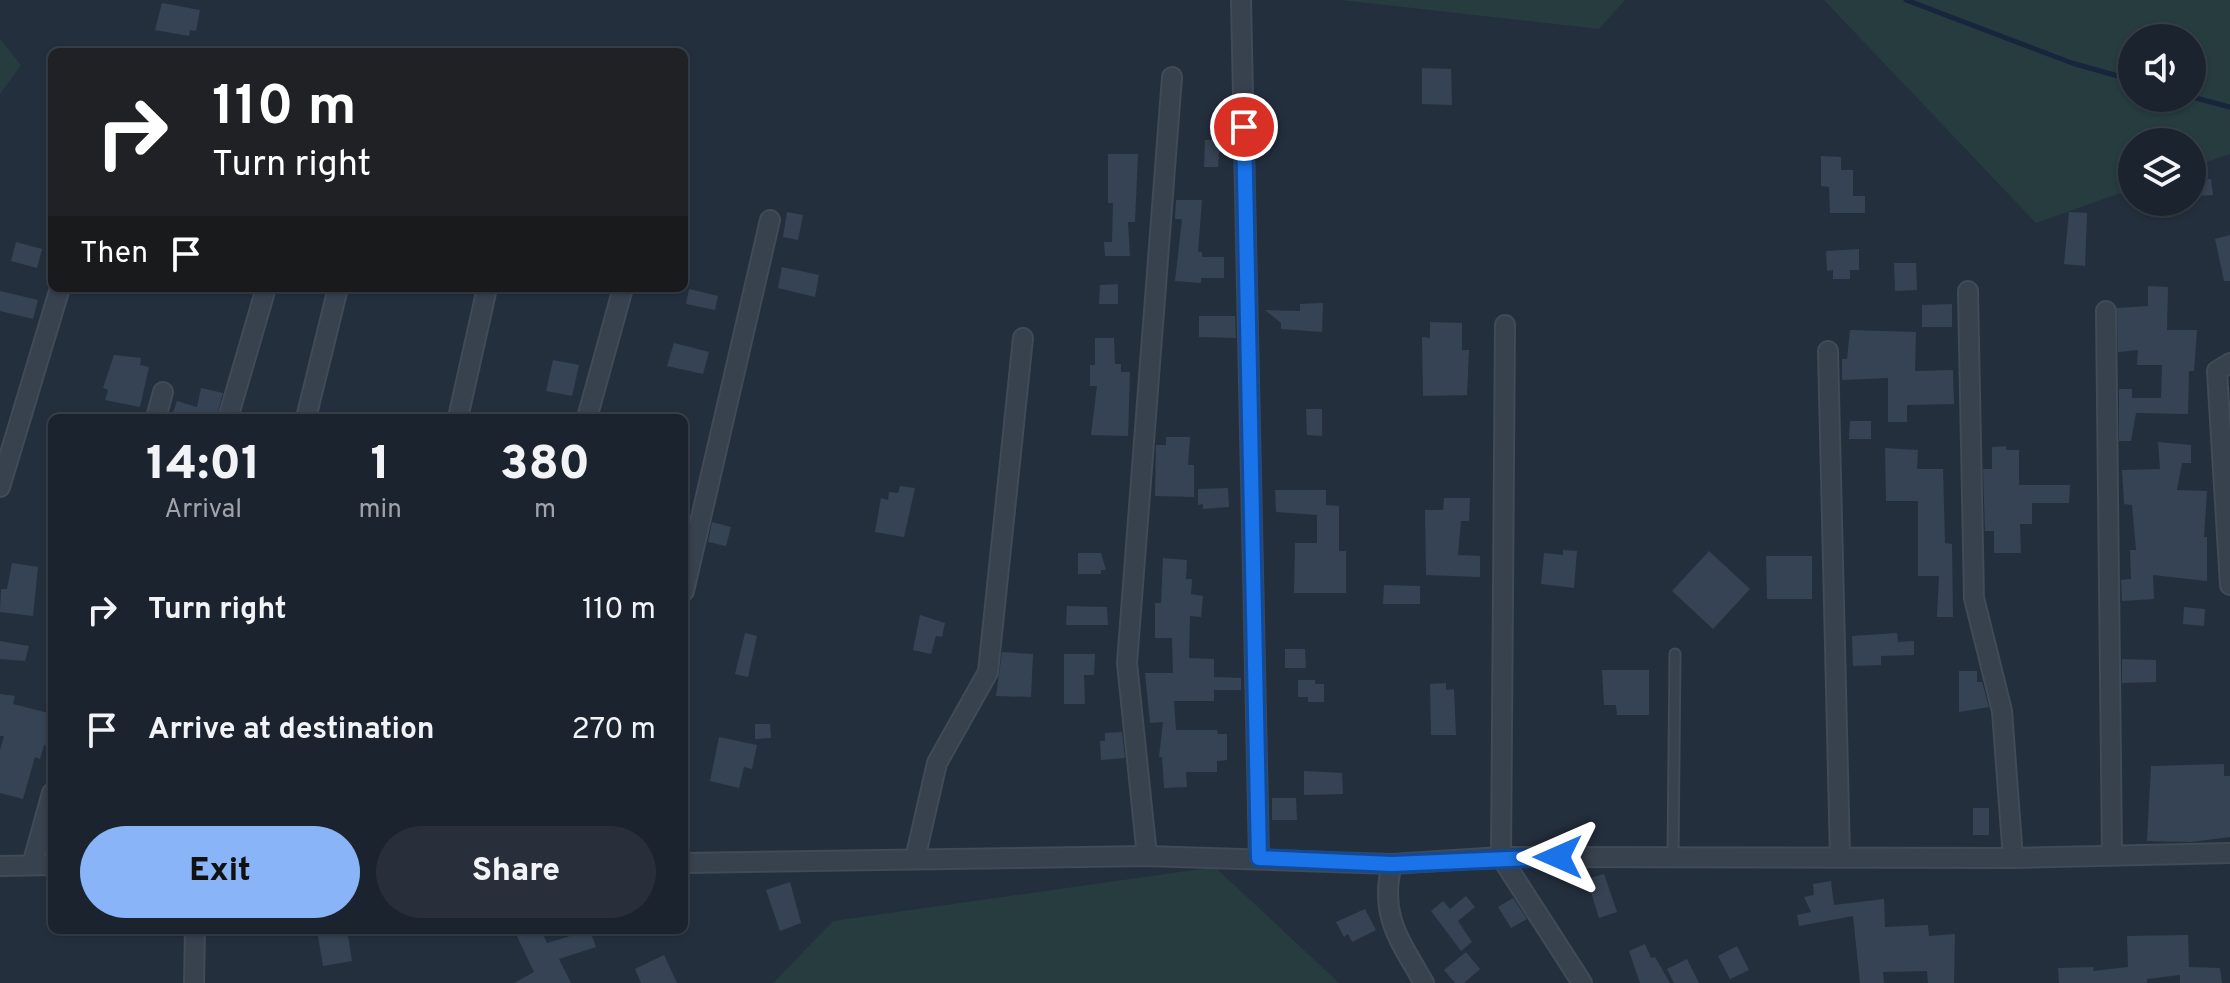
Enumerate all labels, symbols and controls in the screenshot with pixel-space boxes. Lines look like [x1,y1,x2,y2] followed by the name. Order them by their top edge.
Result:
[2118,24,2206,216] map controls
[2118,24,2206,112] button: sound
[212,74,357,144] text: 110 m
[80,80,184,184] icon: right
[1210,93,1278,161] pin
[1222,105,1266,149] icon: arrive
[2118,128,2206,216] button: layers
[212,143,371,189] text: Turn right
[164,232,208,276] icon: arrive
[80,236,148,273] text: Then
[146,436,261,496] text: 14:01
[370,436,390,496] text: 1
[500,436,590,496] text: 380
[165,494,242,527] text: Arrival
[359,494,402,527] text: min
[534,494,556,527] text: m
[80,588,124,632] icon: right
[148,592,286,629] text: Turn right
[582,592,656,629] text: 110 m
[80,708,124,752] icon: arrive
[148,712,434,749] text: Arrive at destination
[571,712,656,749] text: 270 m
[1516,815,1600,899] position arrow
[80,826,360,918] button: Exit
[376,826,656,918] button: Share

